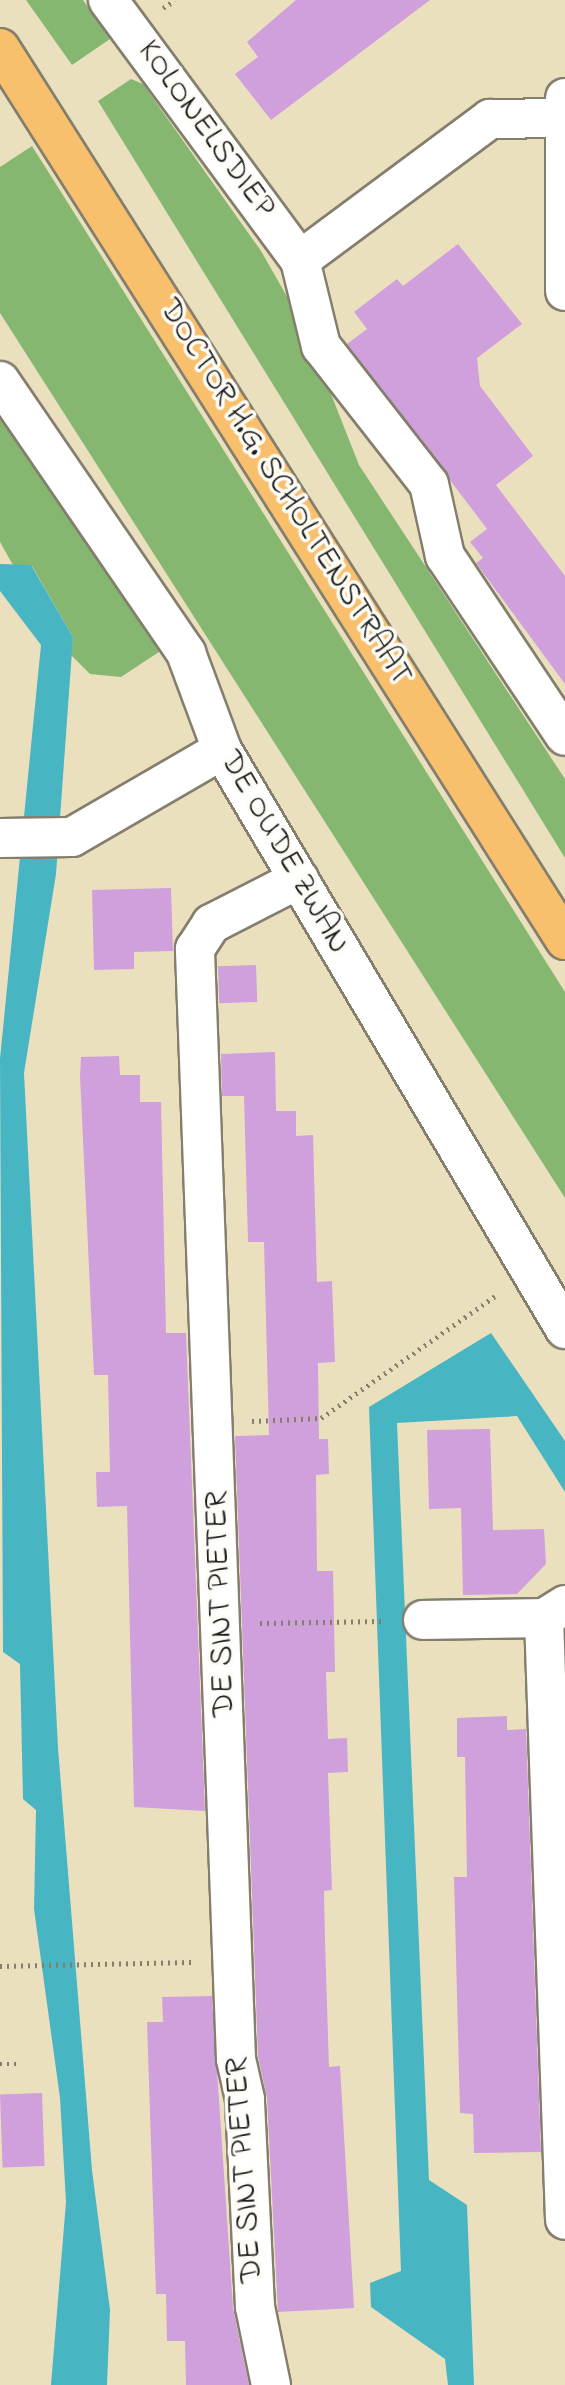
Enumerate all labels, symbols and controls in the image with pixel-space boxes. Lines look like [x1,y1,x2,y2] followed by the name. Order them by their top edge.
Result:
[128,34,282,226] street label: KOLONELSDIEP
[149,293,419,693] street label: DOCTOR H.G. SCHOLTENSTRAAT
[210,745,356,961] street label: DE OUDE ZWAN
[199,1490,245,1718] street label: DE SINT PIETER
[219,2056,273,2284] street label: DE SINT PIETER

